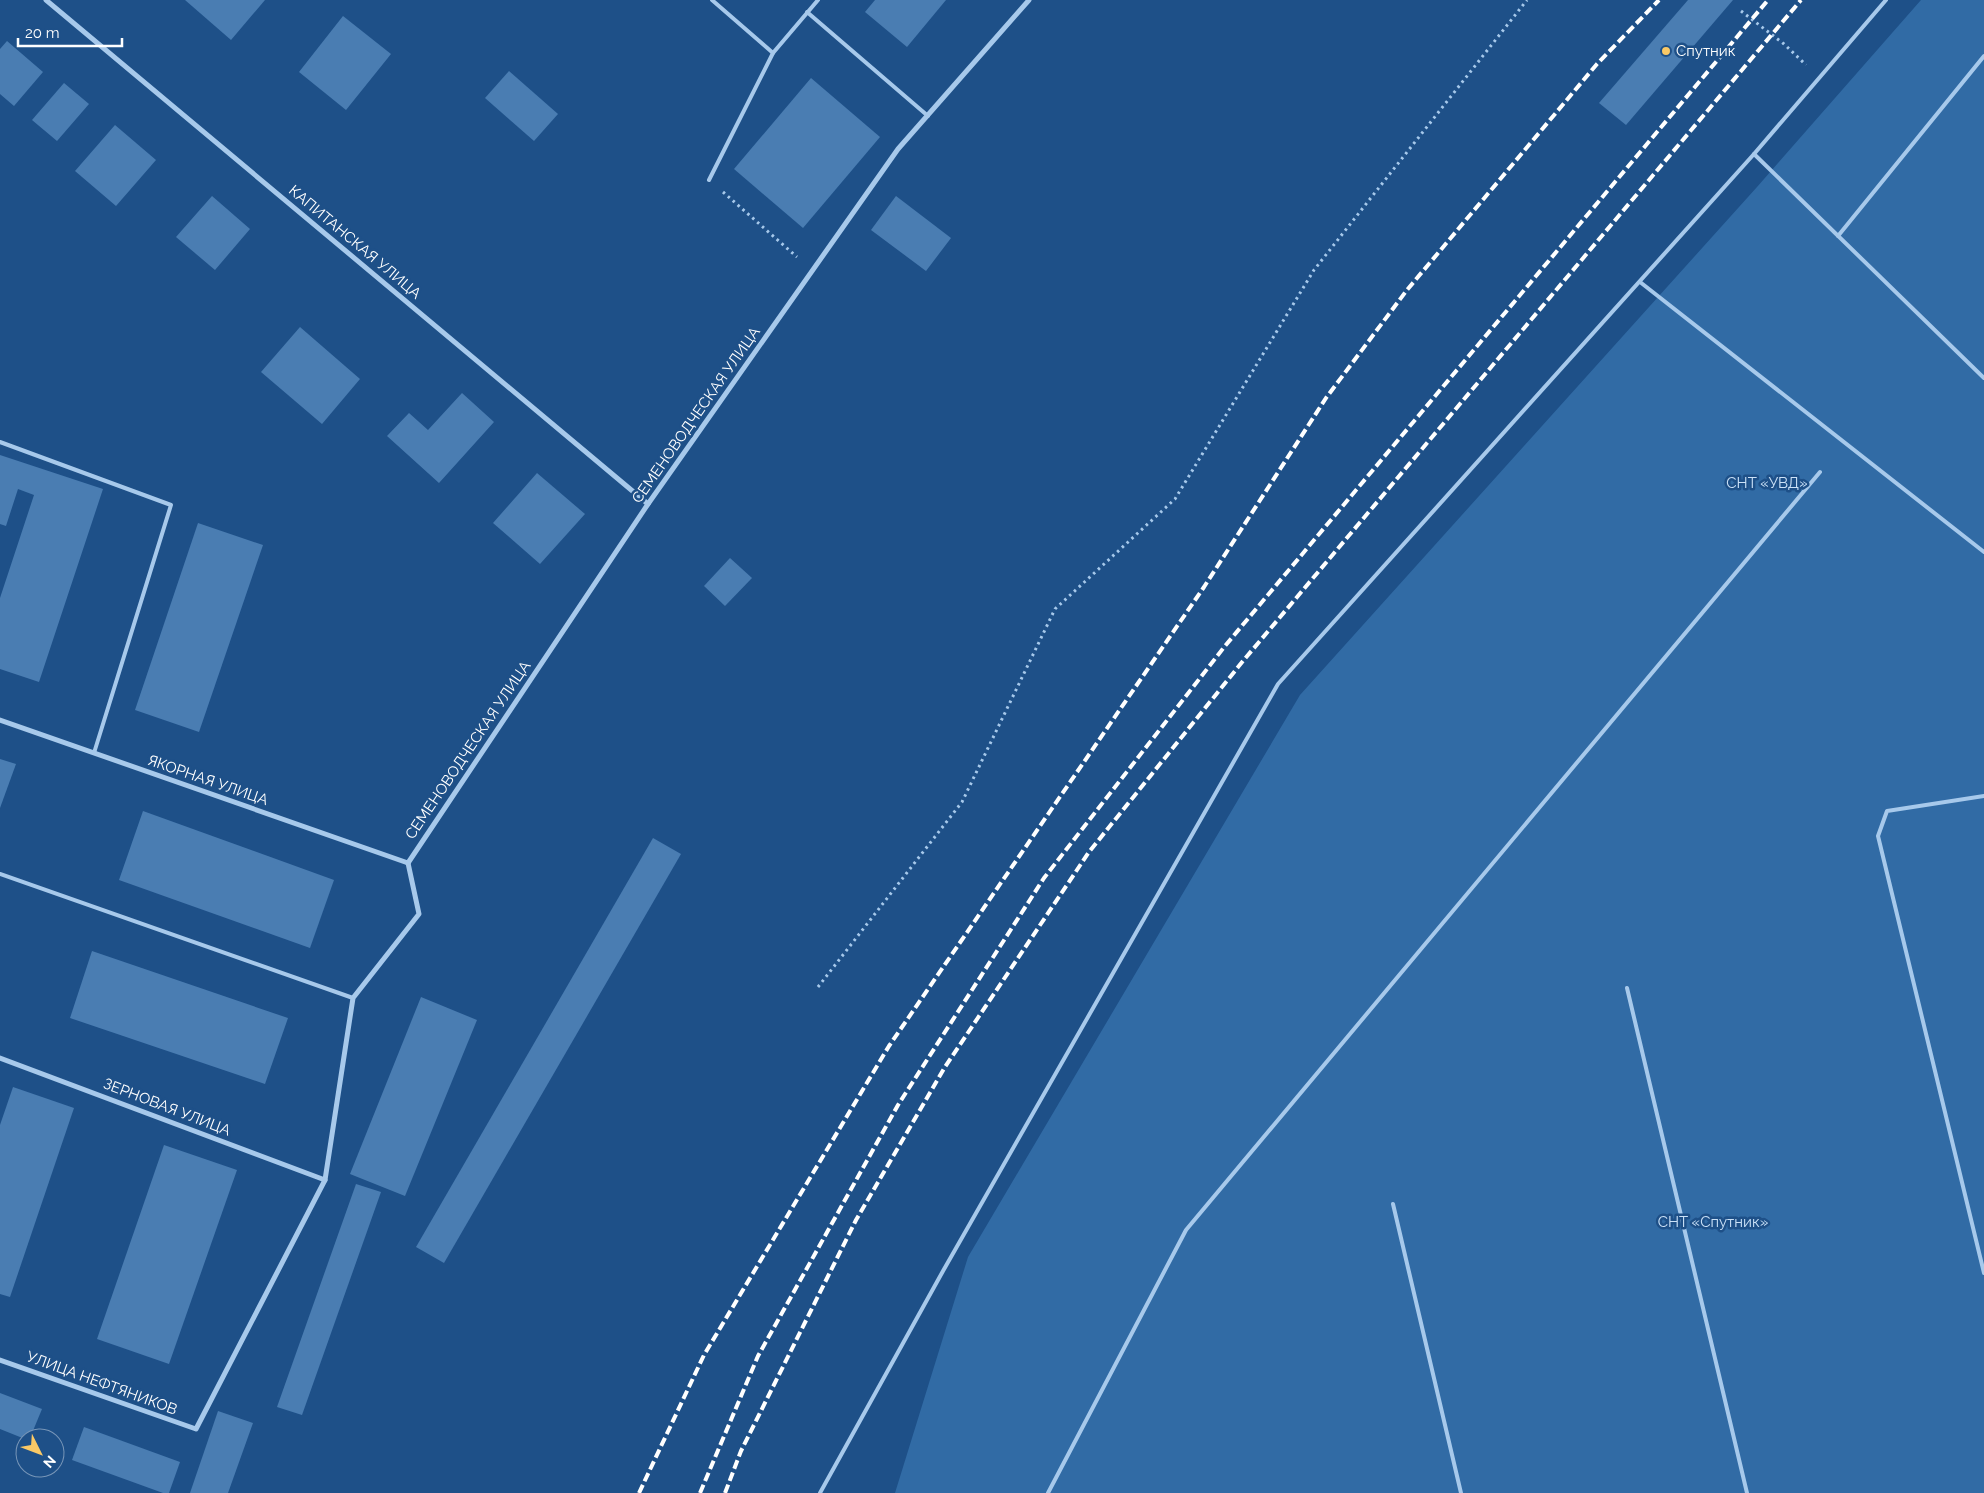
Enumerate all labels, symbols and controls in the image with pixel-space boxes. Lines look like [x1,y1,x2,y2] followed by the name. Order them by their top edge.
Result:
[18,15,121,47] scale bar
[25,24,60,42] text: 20 m
[1676,42,1736,60] place label: Спутник
[1660,45,1672,57] marker: Спутник
[285,181,425,303] street label: КАПИТАНСКАЯ УЛИЦА
[628,323,764,507] street label: СЕМЕНОВОДЧЕСКАЯ УЛИЦА
[1726,474,1808,492] park label: СНТ «УВД»
[402,657,534,843] street label: СЕМЕНОВОДЧЕСКАЯ УЛИЦА
[145,751,271,809] street label: ЯКОРНАЯ УЛИЦА
[101,1074,233,1140] street label: ЗЕРНОВАЯ УЛИЦА
[1658,1213,1768,1231] park label: СНТ «Спутник»
[24,1347,180,1419] street label: УЛИЦА НЕФТЯНИКОВ
[15,1428,65,1478] north arrow
[40,1452,59,1471] text: N

